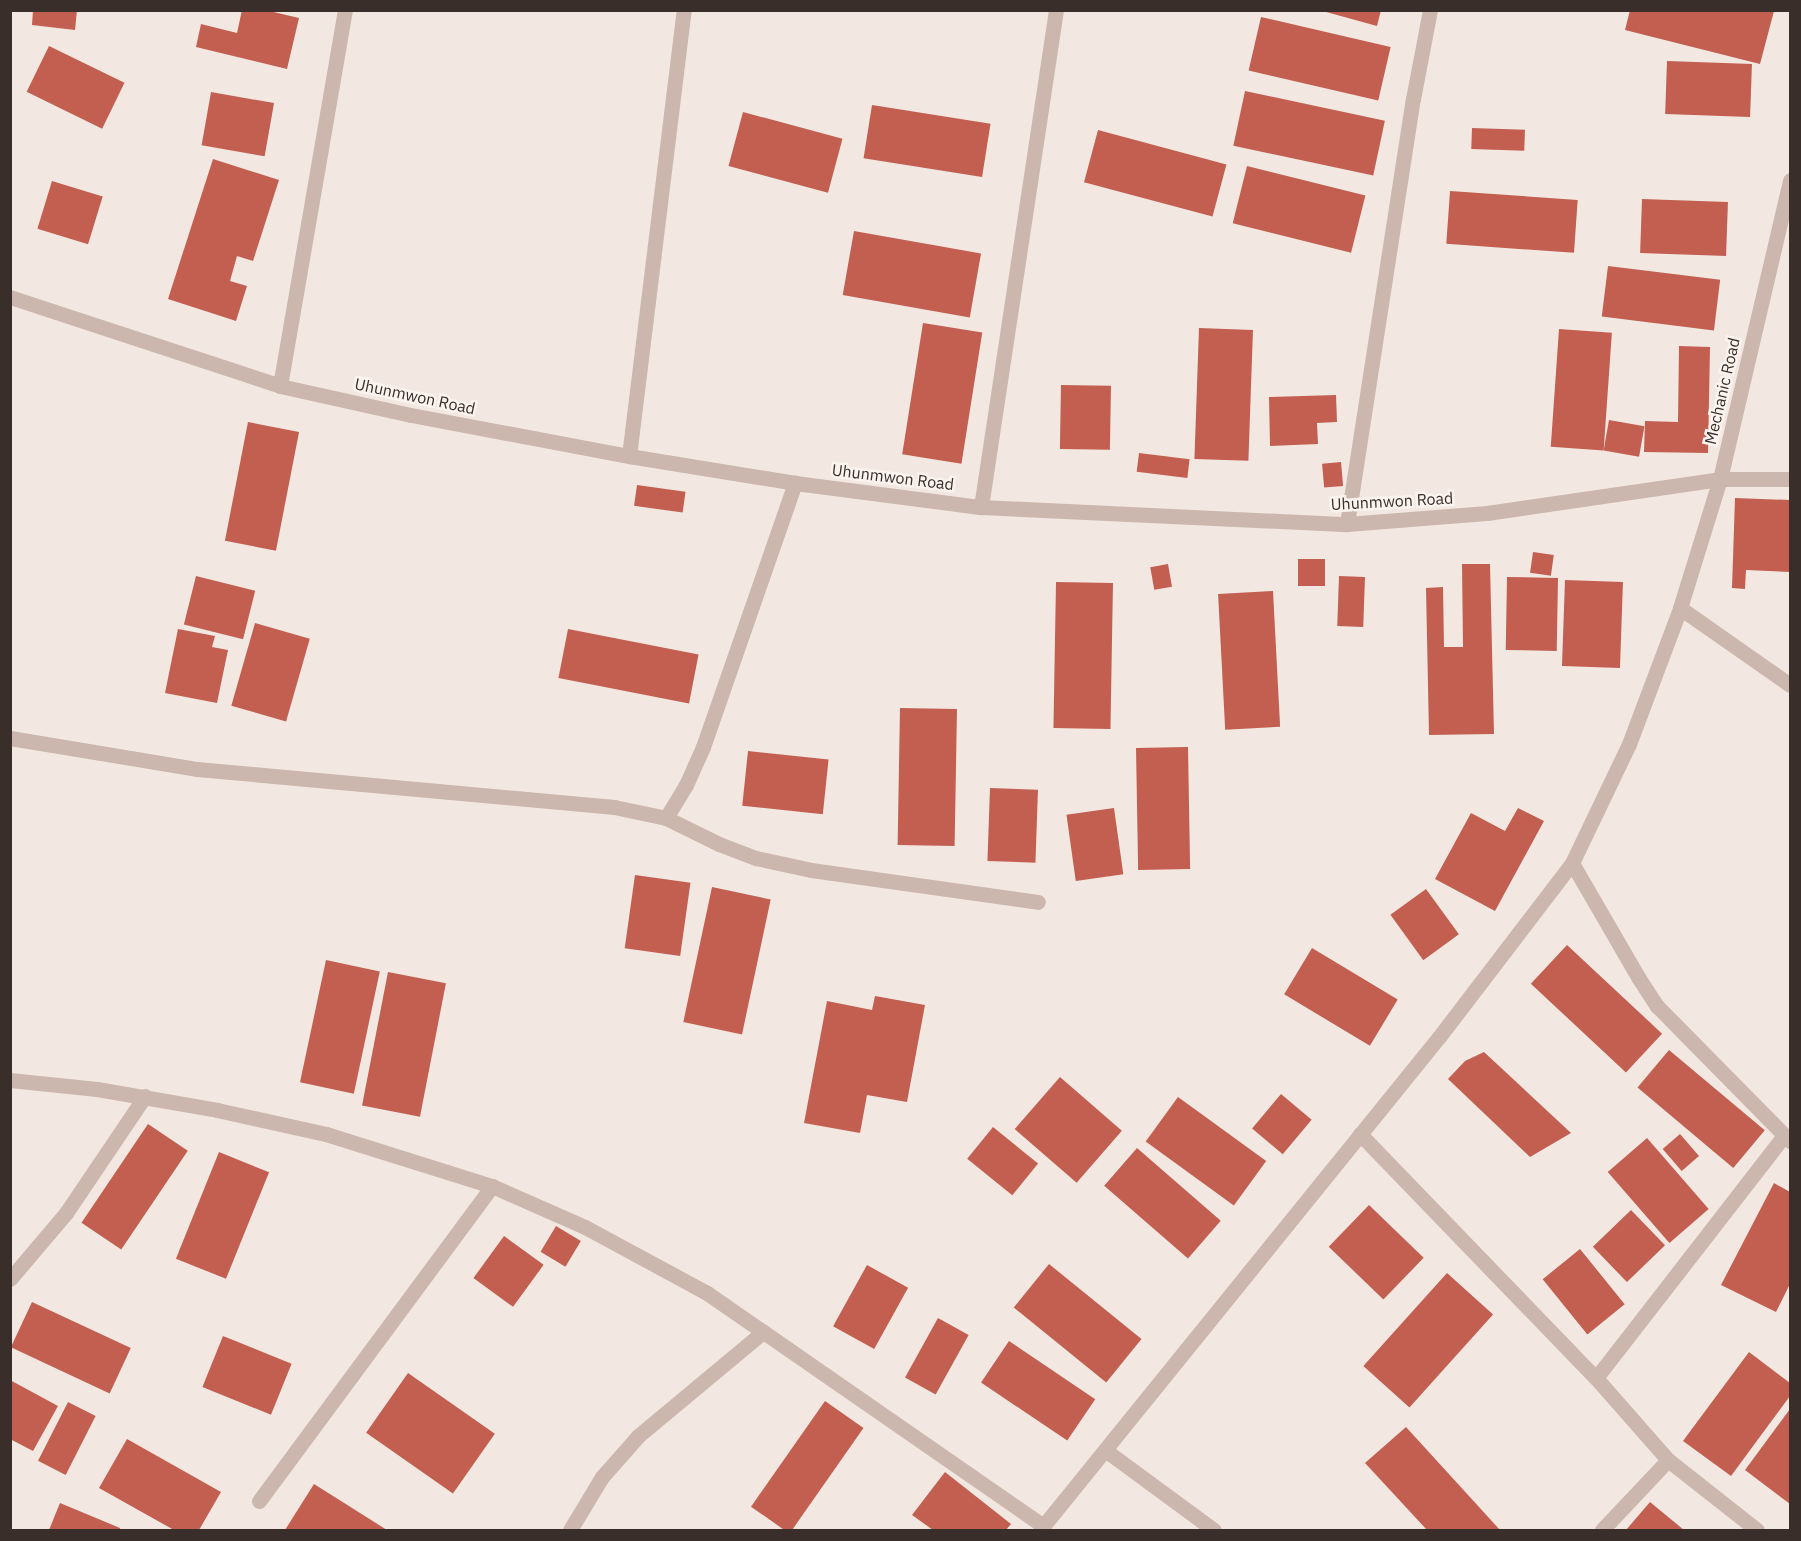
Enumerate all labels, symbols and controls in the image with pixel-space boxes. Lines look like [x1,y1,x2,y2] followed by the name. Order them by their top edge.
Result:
[1700,336,1744,446] street label: Mechanic Road
[353,374,477,418] street label: Uhunmwon Road
[831,460,955,494] street label: Uhunmwon Road
[1330,488,1454,514] street label: Uhunmwon Road

